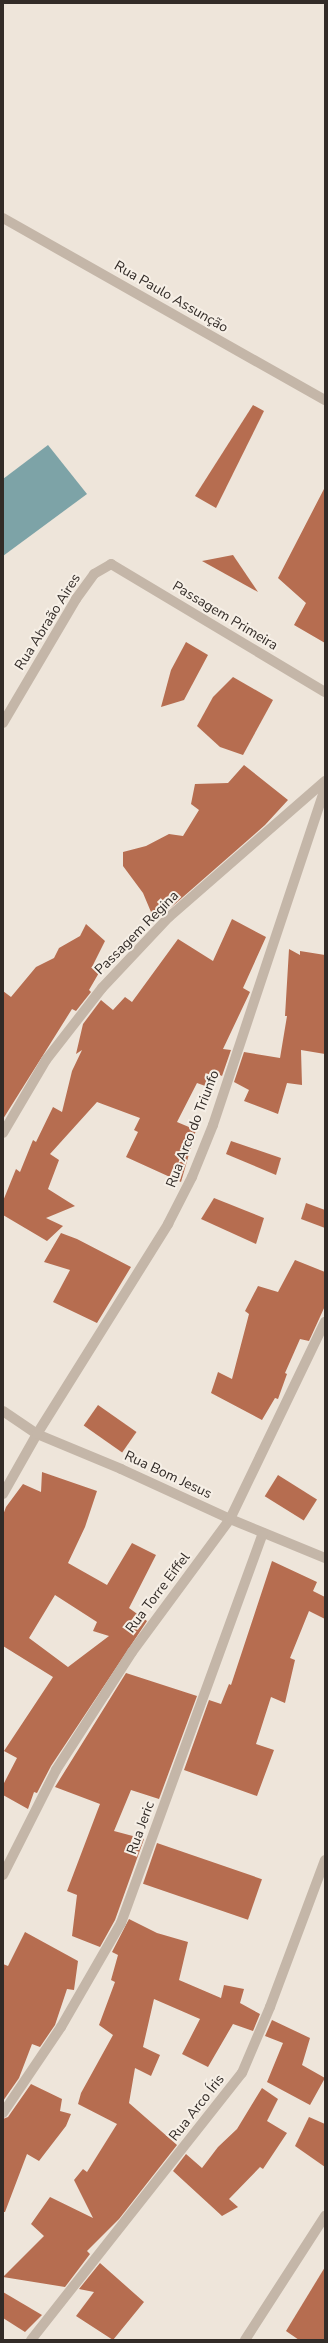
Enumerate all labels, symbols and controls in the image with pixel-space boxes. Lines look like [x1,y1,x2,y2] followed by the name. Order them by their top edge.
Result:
[111,258,231,336] street label: Rua Paulo Assunção
[12,571,84,673] street label: Rua Abraão Aires
[169,578,281,654] street label: Passagem Primeira
[92,888,182,978] street label: Passagem Regina
[163,1068,223,1190] street label: Rua Arco do Triunfo
[122,1447,214,1503] street label: Rua Bom Jesus
[122,1550,194,1636] street label: Rua Torre Eiffel
[124,1799,158,1857] street label: Rua Jeric
[166,2071,228,2145] street label: Rua Arco Íris

